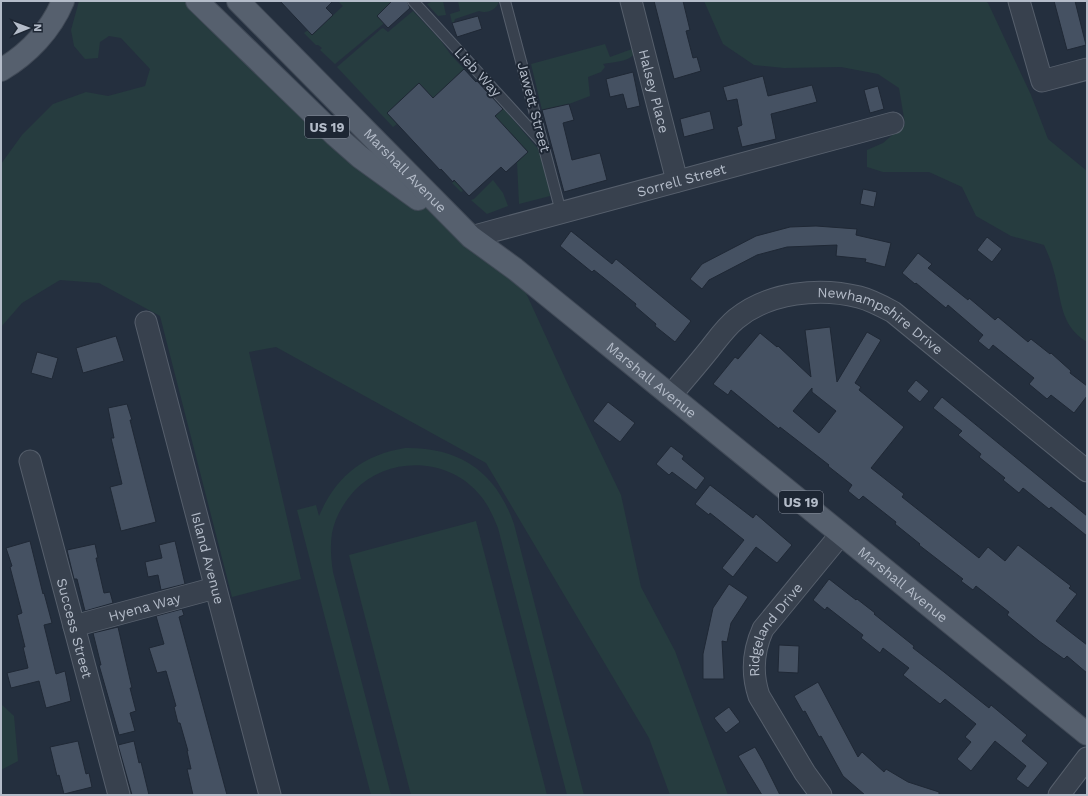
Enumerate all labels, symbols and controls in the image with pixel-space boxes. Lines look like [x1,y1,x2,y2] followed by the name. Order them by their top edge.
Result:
[8,8,48,48] north arrow
[31,24,44,32] text: N
[451,44,505,100] street label: Lieb Way
[636,47,672,135] street label: Halsey Place
[514,60,554,154] street label: Jawett Street
[305,116,349,138] road number: US 19
[360,125,450,216] street label: Marshall Avenue
[635,160,728,200] street label: Sorrell Street
[817,284,946,358] street label: Newhampshire Drive
[603,339,700,421] street label: Marshall Avenue
[779,491,823,513] road number: US 19
[188,510,228,606] street label: Island Avenue
[855,543,951,626] street label: Marshall Avenue
[54,576,96,680] street label: Success Street
[746,579,806,677] street label: Ridgeland Drive
[107,589,183,624] street label: Hyena Way

